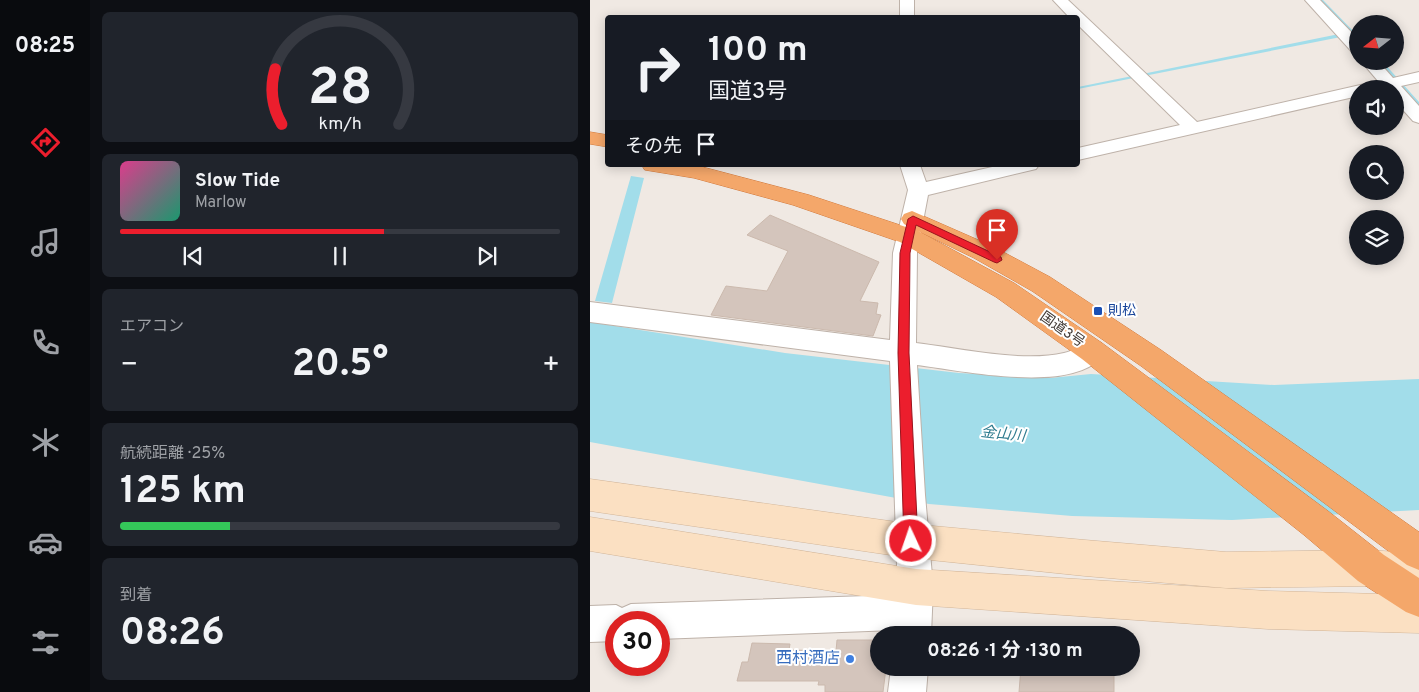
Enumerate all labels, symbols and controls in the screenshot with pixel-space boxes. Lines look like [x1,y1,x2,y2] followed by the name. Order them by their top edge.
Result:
[1349,15,1404,70] north arrow
[1349,15,1404,265] map controls
[708,29,808,73] text: 100 m
[15,33,75,60] text: 08:25
[625,35,690,100] icon: right
[308,57,372,123] text: 28
[708,79,787,106] text: 国道3号
[1349,80,1404,135] button: sound
[318,113,362,136] text: km/h
[28,125,63,160] icon: directions
[692,130,720,158] icon: arrive
[625,135,682,159] text: その先
[1349,145,1404,200] button: search
[195,169,280,193] text: Slow Tide
[195,193,247,213] text: Marlow
[976,209,1018,260] pin
[1349,210,1404,265] button: layers
[983,216,1011,244] icon: arrive
[28,225,63,260] icon: music
[179,242,207,270] icon: previous
[326,242,354,270] icon: pause
[473,242,501,270] icon: next
[1108,303,1136,320] place label: 則松
[1092,305,1104,317] marker: 則松
[1036,309,1088,351] street label: 国道3号
[120,317,184,337] text: エアコン
[28,325,63,360] icon: phone
[292,341,388,390] text: 20.5°
[120,348,138,384] text: −
[542,348,560,384] text: +
[980,423,1028,447] water label: 金山川
[28,425,63,460] icon: climate
[120,444,225,464] text: 航続距離 · 25%
[120,468,246,517] text: 125 km
[884,514,936,566] position arrow
[28,525,63,560] icon: car
[120,586,152,606] text: 到着
[120,610,225,659] text: 08:26
[605,611,670,676] speed limit sign: 30
[28,625,63,660] icon: filters
[927,639,1083,663] text: 08:26 · 1 分 · 130 m
[776,649,840,669] place label: 西村酒店
[844,653,856,665] marker: 西村酒店

